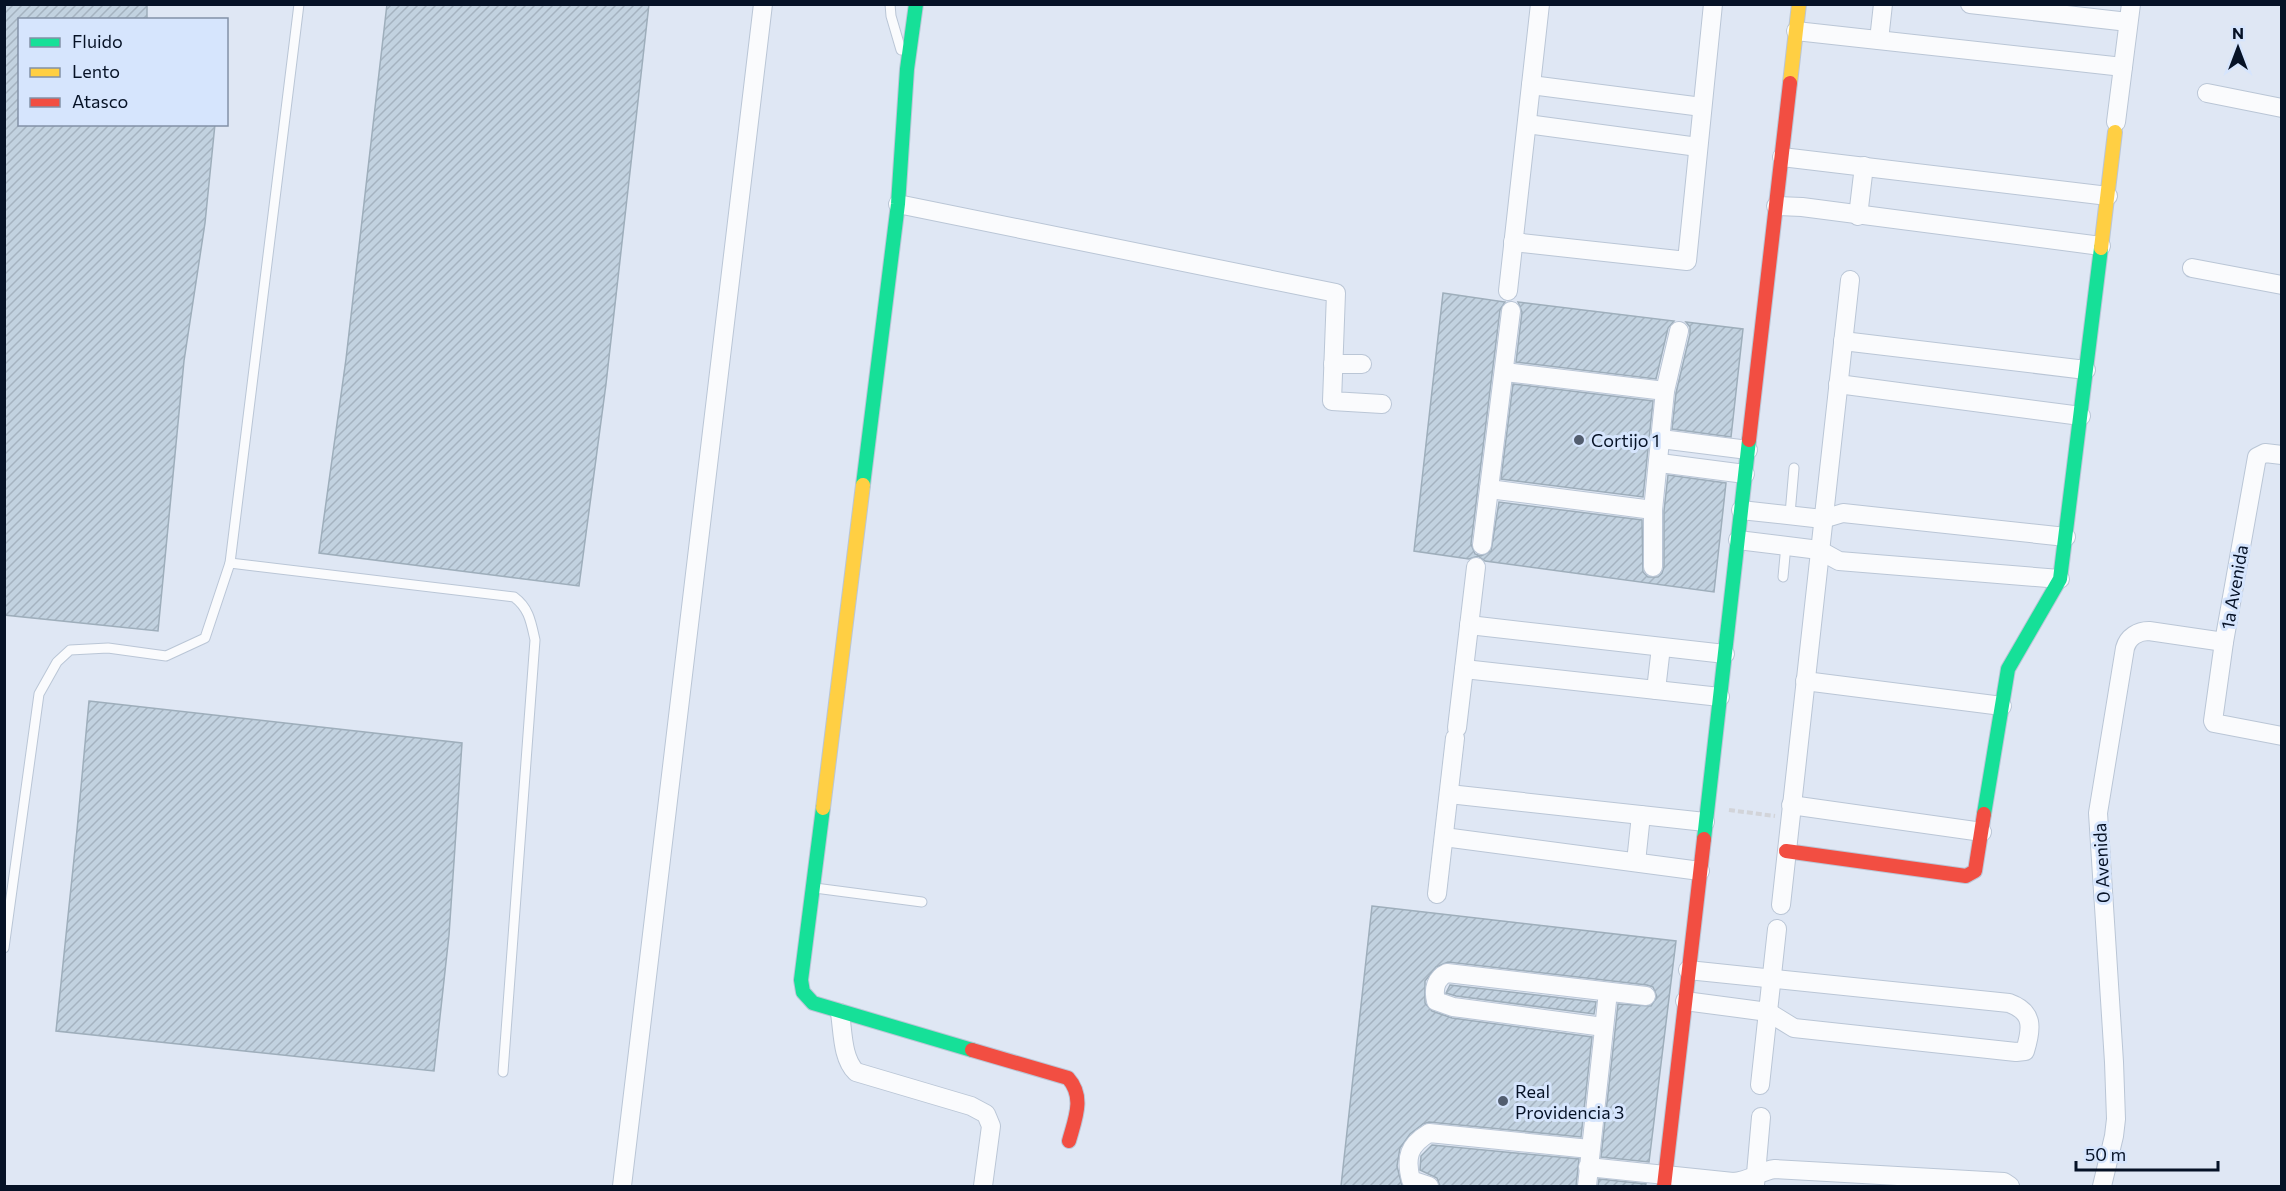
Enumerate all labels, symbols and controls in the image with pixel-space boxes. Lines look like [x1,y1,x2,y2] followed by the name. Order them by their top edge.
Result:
[18,18,228,126] legend
[2208,18,2268,78] north arrow
[2232,23,2244,42] text: N
[72,30,123,52] text: Fluido
[72,60,120,82] text: Lento
[72,90,128,112] text: Atasco
[1591,429,1660,451] place label: Cortijo 1
[1572,433,1586,447] marker: Cortijo 1
[2216,543,2252,631] street label: 1a Avenida
[2088,822,2114,904] street label: 0 Avenida
[1515,1080,1624,1123] place label: Real Providencia 3
[1496,1094,1510,1108] marker: Real Providencia 3
[2076,1134,2218,1172] scale bar
[2085,1143,2126,1165] text: 50 m

